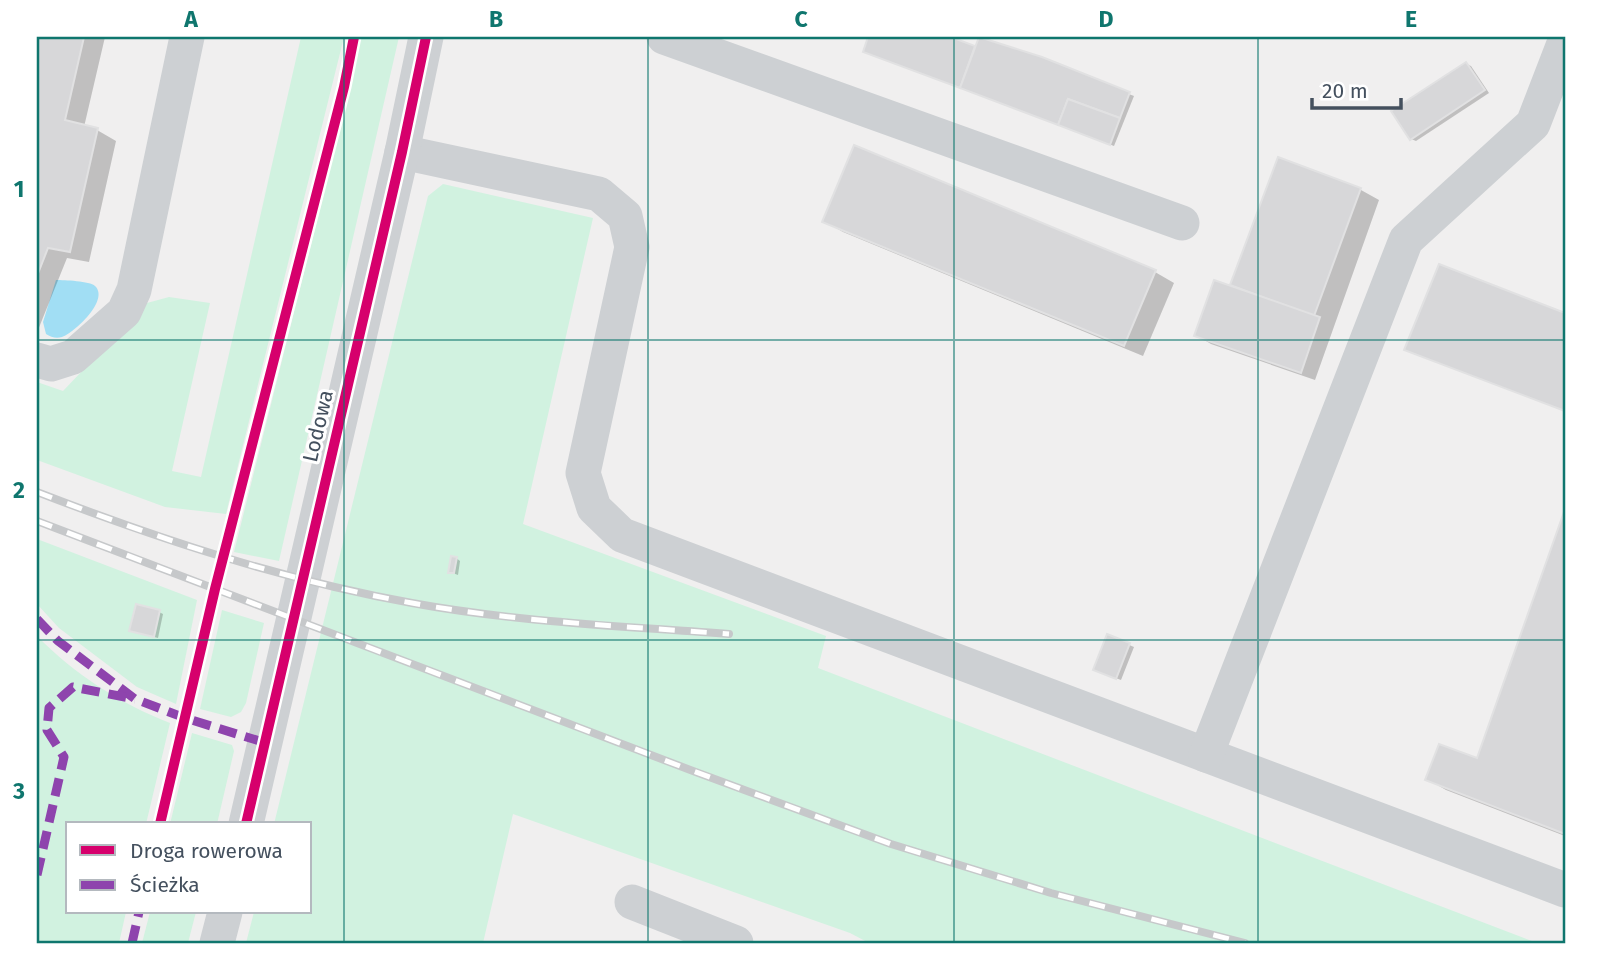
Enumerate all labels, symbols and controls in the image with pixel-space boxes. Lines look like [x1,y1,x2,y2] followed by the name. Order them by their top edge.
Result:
[183,5,198,33] text: A
[489,5,503,33] text: B
[794,5,808,33] text: C
[1099,5,1114,33] text: D
[1405,5,1417,33] text: E
[1312,66,1401,110] scale bar
[1322,78,1368,104] text: 20 m
[14,175,24,203] text: 1
[297,387,339,465] street label: Lodowa
[13,476,25,504] text: 2
[12,777,25,805] text: 3
[66,822,312,914] legend
[130,838,283,864] text: Droga rowerowa
[130,872,200,898] text: Ścieżka

